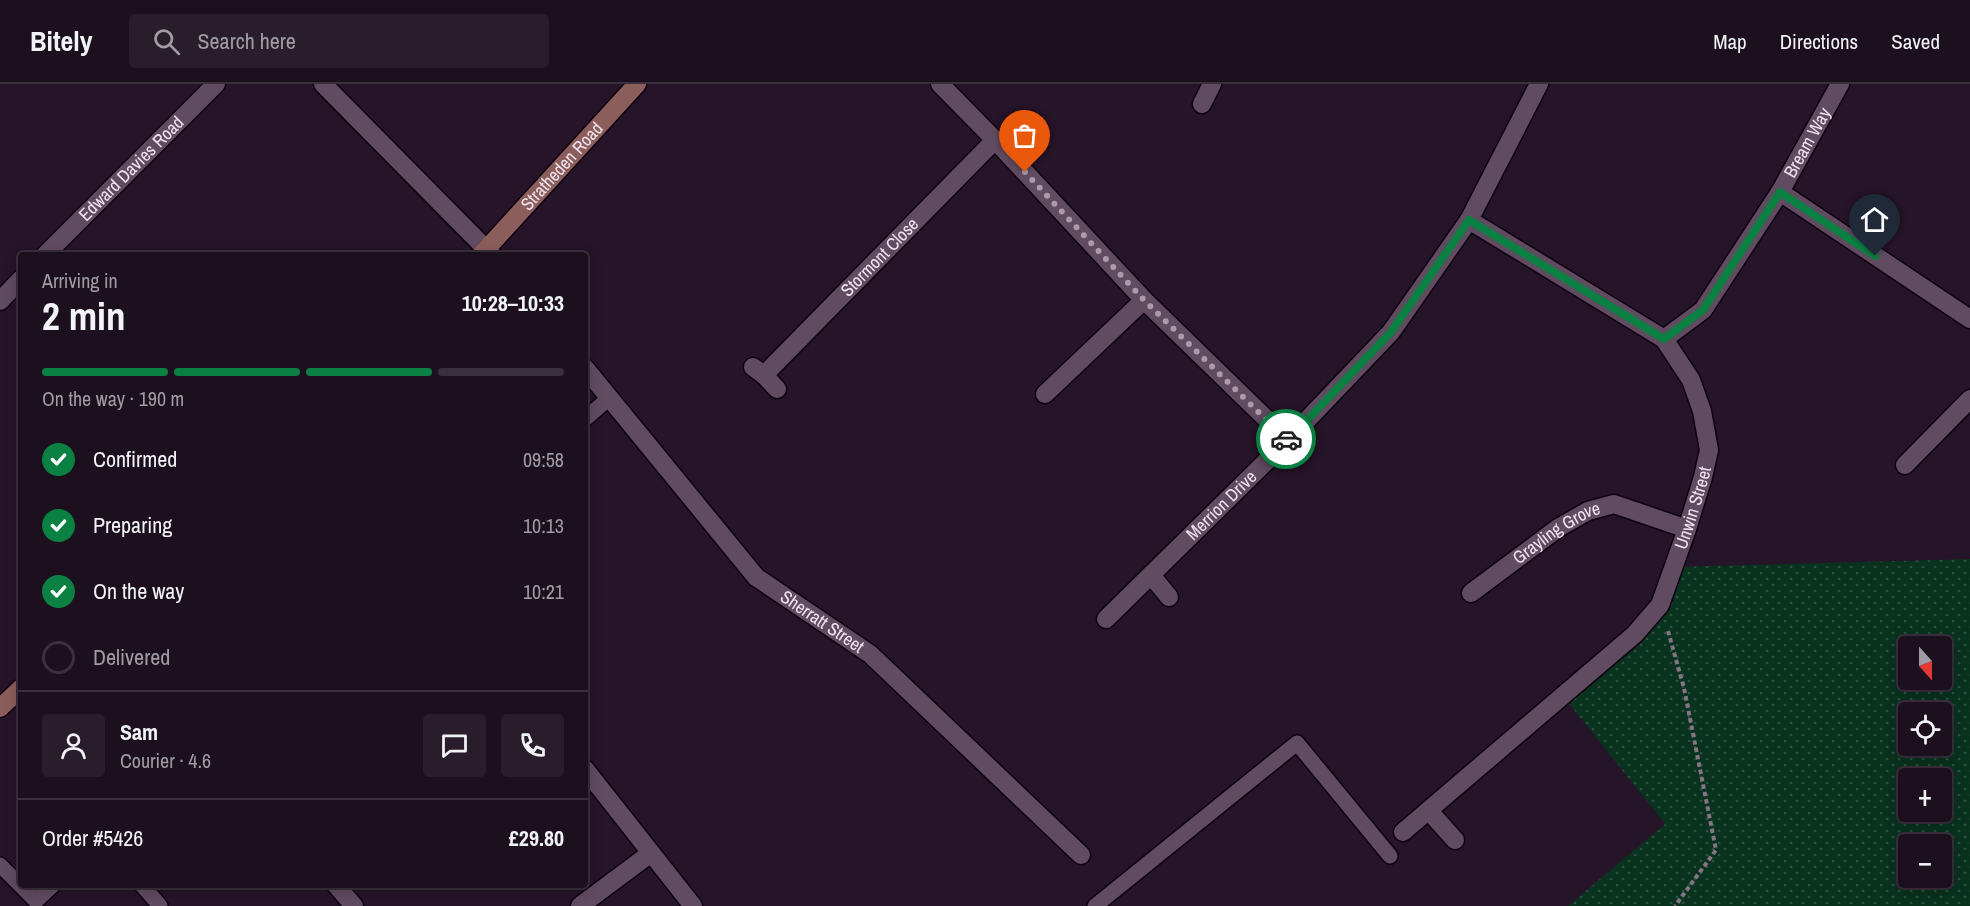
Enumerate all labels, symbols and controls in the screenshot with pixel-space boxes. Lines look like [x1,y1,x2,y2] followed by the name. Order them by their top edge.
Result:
[129,14,549,68] search box
[30,22,93,60] text: Bitely
[150,25,183,58] icon: search
[198,26,296,56] text: Search here
[1713,27,1747,56] text: Map
[1780,27,1858,56] text: Directions
[1891,27,1940,56] text: Saved
[1777,102,1837,182] street label: Bream Way
[73,110,189,227] street label: Edward Davies Road
[999,110,1050,172] pin
[515,116,608,216] street label: Stratheden Road
[1008,119,1041,152] icon: bag
[1849,194,1900,256] pin
[1858,203,1891,236] icon: home
[835,212,924,302] street label: Stormont Close
[42,267,118,294] text: Arriving in
[462,288,564,318] text: 10:28–10:33
[42,290,126,342] text: 2 min
[42,385,184,412] text: On the way · 190 m
[1256,409,1316,469] courier
[1270,423,1303,456] icon: car
[42,443,75,476] icon: check
[93,444,177,474] text: Confirmed
[523,446,564,473] text: 09:58
[1180,464,1262,546] street label: Merrion Drive
[1668,464,1717,552] street label: Unwin Street
[1507,495,1603,570] street label: Grayling Grove
[42,509,75,542] icon: check
[93,510,172,540] text: Preparing
[523,512,564,539] text: 10:13
[42,575,75,608] icon: check
[93,576,184,606] text: On the way
[523,578,564,605] text: 10:21
[776,584,869,659] street label: Sherratt Street
[1898,636,1952,690] north arrow
[1898,636,1952,888] map controls
[93,642,170,672] text: Delivered
[1898,702,1952,756] button: locate
[42,714,105,777] button: person
[423,714,486,777] button: chat
[501,714,564,777] button: phone
[120,717,158,747] text: Sam
[120,747,211,774] text: Courier · 4.6
[1898,768,1952,822] button: +
[42,823,143,853] text: Order #5426
[509,823,564,853] text: £29.80
[1898,834,1952,888] button: −

